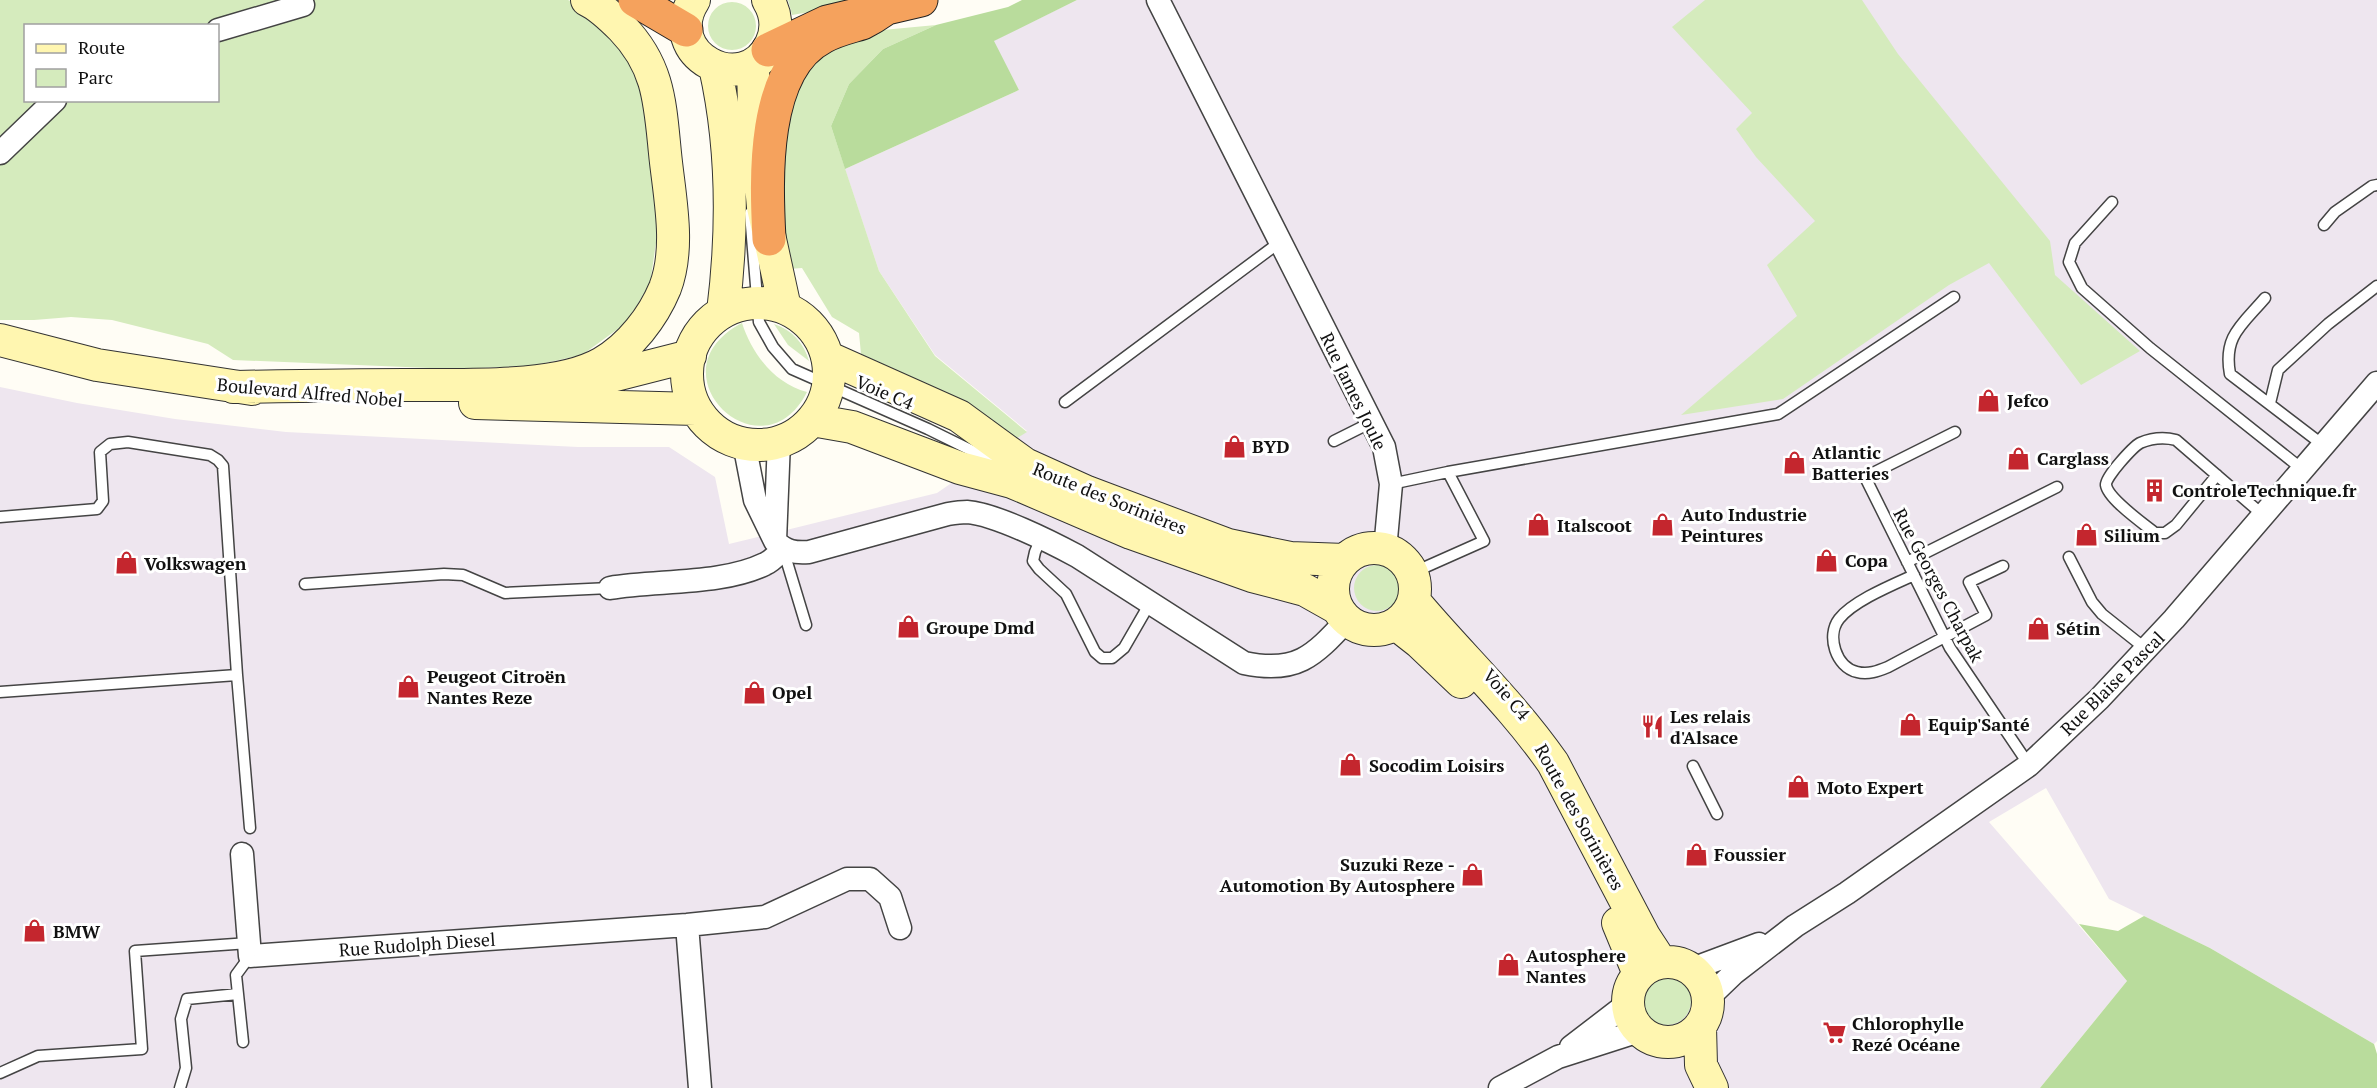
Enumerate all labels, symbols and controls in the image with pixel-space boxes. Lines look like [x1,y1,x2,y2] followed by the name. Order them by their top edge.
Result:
[24,24,219,102] legend
[78,35,125,59] text: Route
[78,65,113,89] text: Parc
[1315,328,1393,454] street label: Rue James Joule
[852,369,918,415] street label: Voie C4
[216,372,404,412] street label: Boulevard Alfred Nobel
[1976,387,2002,413] shop icon: Jefco
[2007,388,2049,412] place label: Jefco
[1221,433,1247,459] shop icon: BYD
[1252,434,1290,458] place label: BYD
[1812,440,1889,485] place label: Atlantic Batteries
[2006,445,2032,471] shop icon: Carglass
[2037,446,2109,470] place label: Carglass
[1781,449,1807,475] shop icon: Atlantic Batteries
[1030,456,1190,540] street label: Route des Sorinières
[2141,477,2167,503] building icon: ControleTechnique.fr
[2172,478,2357,502] place label: ControleTechnique.fr
[1681,502,1807,547] place label: Auto Industrie Peintures
[1888,504,1990,667] street label: Rue Georges Charpak
[1650,511,1676,537] shop icon: Auto Industrie Peintures
[1526,512,1552,538] shop icon: Italscoot
[1557,513,1632,537] place label: Italscoot
[2073,522,2099,548] shop icon: Silium
[2104,523,2160,547] place label: Silium
[1814,547,1840,573] shop icon: Copa
[1845,548,1888,572] place label: Copa
[113,550,139,576] shop icon: Volkswagen
[144,551,247,575] place label: Volkswagen
[895,614,921,640] shop icon: Groupe Dmd
[926,615,1035,639] place label: Groupe Dmd
[2025,615,2051,641] shop icon: Sétin
[2056,616,2101,640] place label: Sétin
[2055,626,2169,740] street label: Rue Blaise Pascal
[1478,663,1536,725] street label: Voie C4
[427,664,566,709] place label: Peugeot Citroën Nantes Reze
[396,673,422,699] shop icon: Peugeot Citroën Nantes Reze
[741,679,767,705] shop icon: Opel
[772,680,812,704] place label: Opel
[1670,704,1751,749] place label: Les relais d'Alsace
[1897,711,1923,737] shop icon: Equip'Santé
[1928,712,2030,736] place label: Equip'Santé
[1639,713,1665,739] restaurant icon: Les relais d'Alsace
[1530,740,1630,894] street label: Route des Sorinières
[1338,752,1364,778] shop icon: Socodim Loisirs
[1369,753,1504,777] place label: Socodim Loisirs
[1786,774,1812,800] shop icon: Moto Expert
[1817,775,1924,799] place label: Moto Expert
[1683,841,1709,867] shop icon: Foussier
[1714,842,1786,866] place label: Foussier
[1220,852,1455,897] place label: Suzuki Reze - Automotion By Autosphere
[1460,861,1486,887] shop icon: Suzuki Reze - Automotion By Autosphere
[22,918,48,944] shop icon: BMW
[53,919,100,943] place label: BMW
[338,927,496,961] street label: Rue Rudolph Diesel
[1526,943,1626,988] place label: Autosphere Nantes
[1495,952,1521,978] shop icon: Autosphere Nantes
[1852,1011,1964,1056] place label: Chlorophylle Rezé Océane
[1821,1020,1847,1046] supermarket icon: Chlorophylle Rezé Océane

